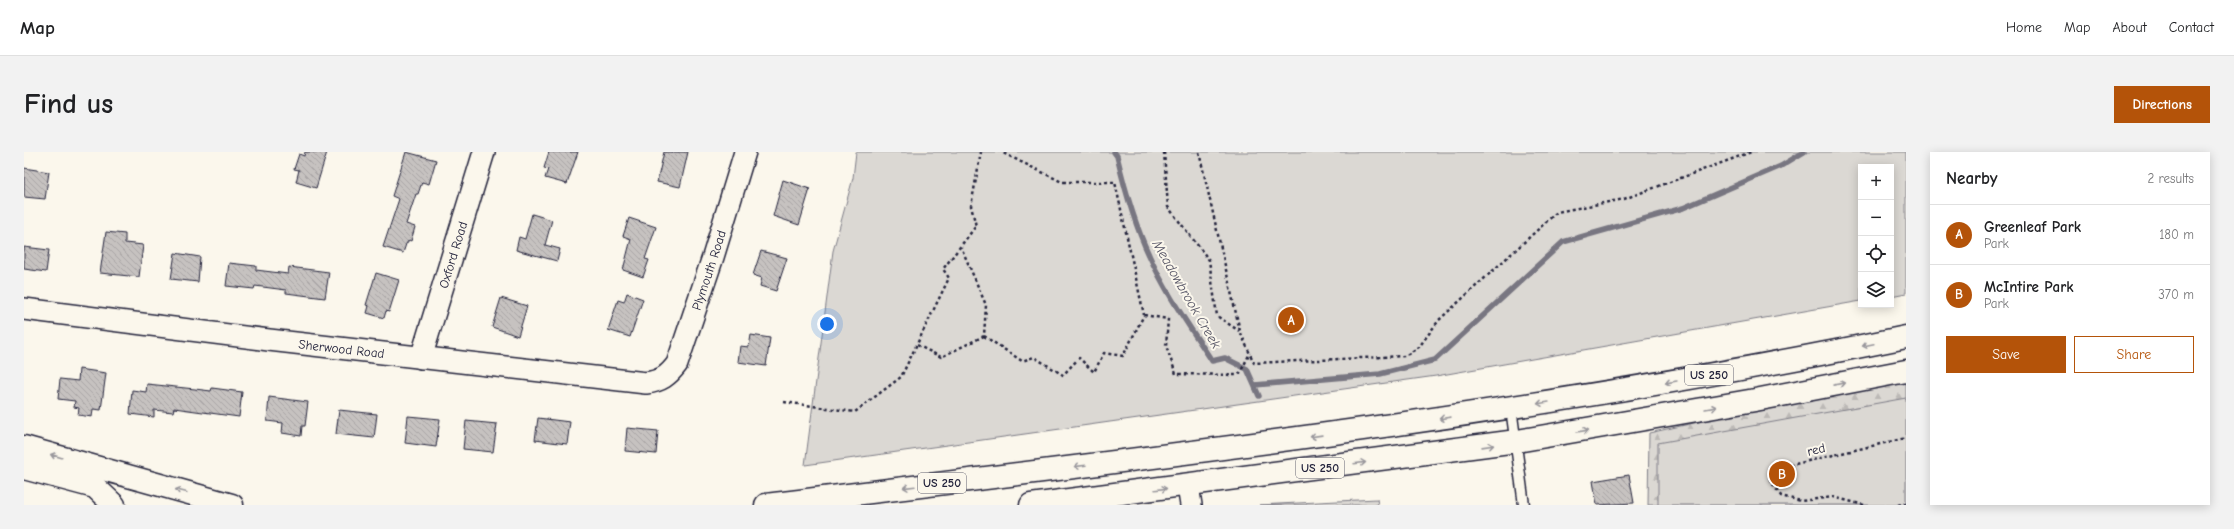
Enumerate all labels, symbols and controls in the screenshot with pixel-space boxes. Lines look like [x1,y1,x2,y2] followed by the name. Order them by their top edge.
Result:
[20,17,55,39] text: Map
[2006,19,2042,36] text: Home
[2064,19,2090,36] text: Map
[2112,19,2147,36] text: About
[2169,19,2214,36] text: Contact
[2114,86,2210,123] button: Directions
[24,88,113,120] text: Find us
[1858,164,1894,308] map controls
[1858,164,1894,200] button: +
[1946,169,1997,188] text: Nearby
[2147,171,2194,186] text: 2 results
[1858,200,1894,236] button: −
[1984,218,2081,236] text: Greenleaf Park
[436,220,470,290] street label: Oxford Road
[1955,227,1963,242] text: A
[2159,227,2194,242] text: 180 m
[689,228,729,312] street label: Plymouth Road
[1148,236,1225,352] water label: Meadowbrook Creek
[1858,236,1894,272] button: locate
[1984,236,2009,251] text: Park
[1858,272,1894,308] button: layers
[1984,278,2074,296] text: McIntire Park
[1955,287,1963,302] text: B
[2158,287,2194,302] text: 370 m
[1984,296,2009,311] text: Park
[1278,305,1304,335] pin: A
[817,314,837,334] your location
[298,336,385,361] street label: Sherwood Road
[1946,336,2066,373] button: Save
[2074,336,2194,373] button: Share
[1862,342,1875,350] one-way arrow
[1685,365,1733,385] road number: US 250
[1665,378,1678,386] one-way arrow
[1832,379,1845,387] one-way arrow
[1537,399,1550,407] one-way arrow
[1704,404,1717,412] one-way arrow
[1439,414,1452,422] one-way arrow
[1576,426,1589,434] one-way arrow
[1310,432,1323,440] one-way arrow
[1805,440,1827,459] street label: red
[1481,442,1494,449] one-way arrow
[49,452,62,459] one-way arrow
[1296,458,1344,478] road number: US 250
[1353,459,1366,467] one-way arrow
[1769,459,1795,489] pin: B
[1074,462,1087,470] one-way arrow
[918,473,966,493] road number: US 250
[903,483,916,491] one-way arrow
[1154,485,1167,493] one-way arrow
[175,487,188,494] one-way arrow

